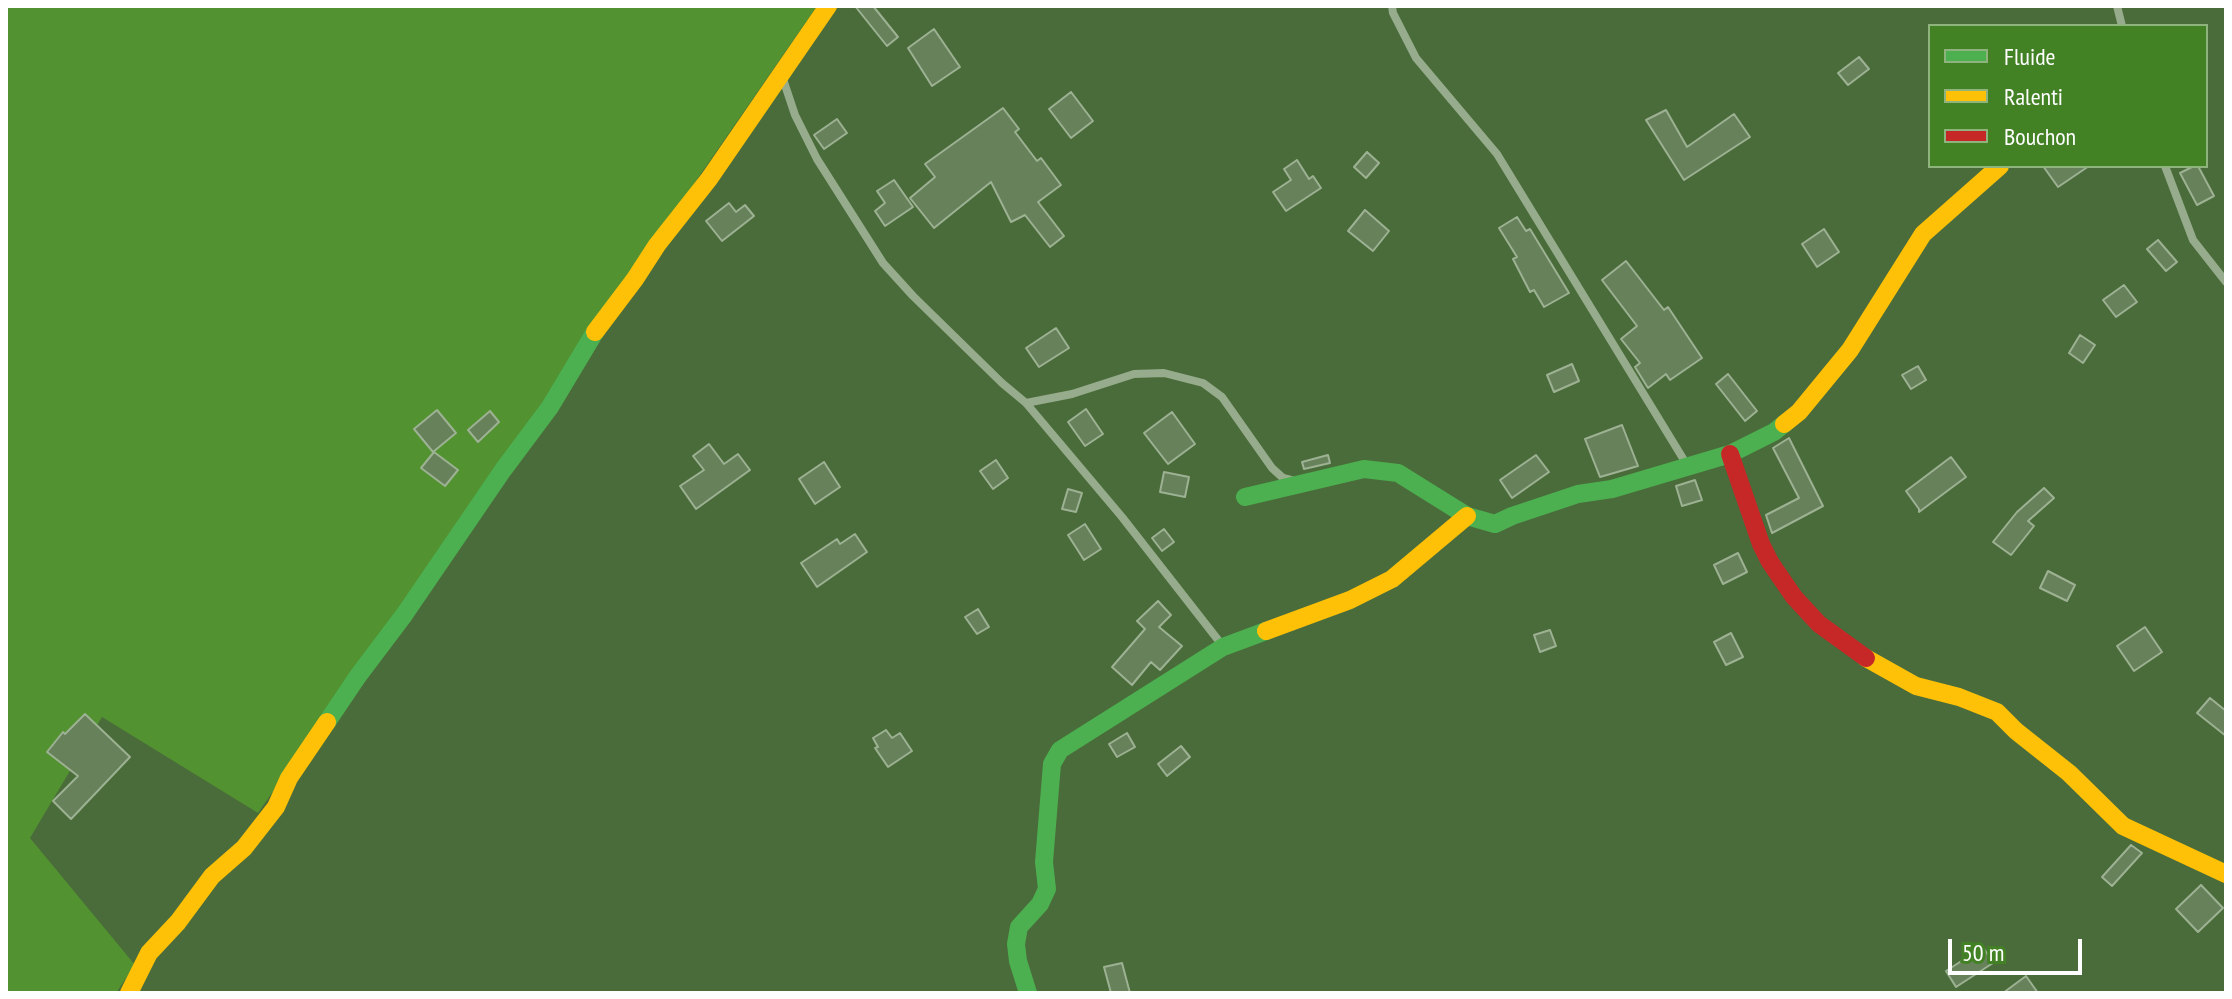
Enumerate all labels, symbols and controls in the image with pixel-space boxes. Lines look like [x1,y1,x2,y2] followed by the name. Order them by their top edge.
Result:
[1928,24,2208,168] legend
[2004,41,2055,72] text: Fluide
[2004,81,2063,112] text: Ralenti
[2004,121,2076,152] text: Bouchon
[1952,923,2086,973] scale bar
[1962,937,2004,968] text: 50 m

